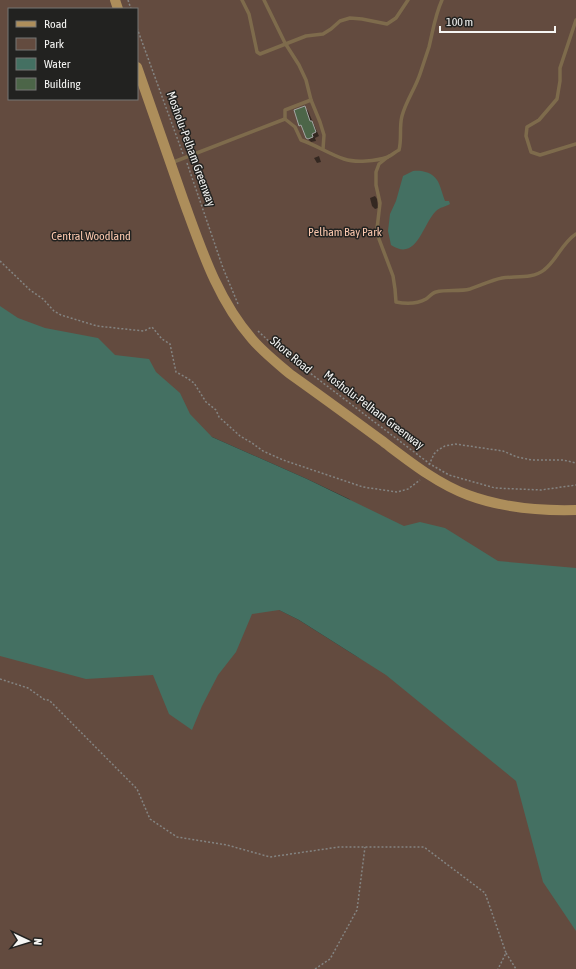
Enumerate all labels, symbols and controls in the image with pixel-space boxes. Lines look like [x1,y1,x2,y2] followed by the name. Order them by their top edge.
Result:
[8,8,138,100] legend
[440,8,555,34] scale bar
[446,15,473,29] text: 100 m
[44,17,67,31] text: Road
[44,37,65,51] text: Park
[44,57,71,71] text: Water
[44,77,82,91] text: Building
[164,89,218,209] street label: Mosholu-Pelham Greenway
[308,225,383,239] park label: Pelham Bay Park
[51,229,131,243] park label: Central Woodland
[267,334,315,376] street label: Shore Road
[321,368,427,452] street label: Mosholu-Pelham Greenway
[8,921,48,961] north arrow
[32,938,44,945] text: N

